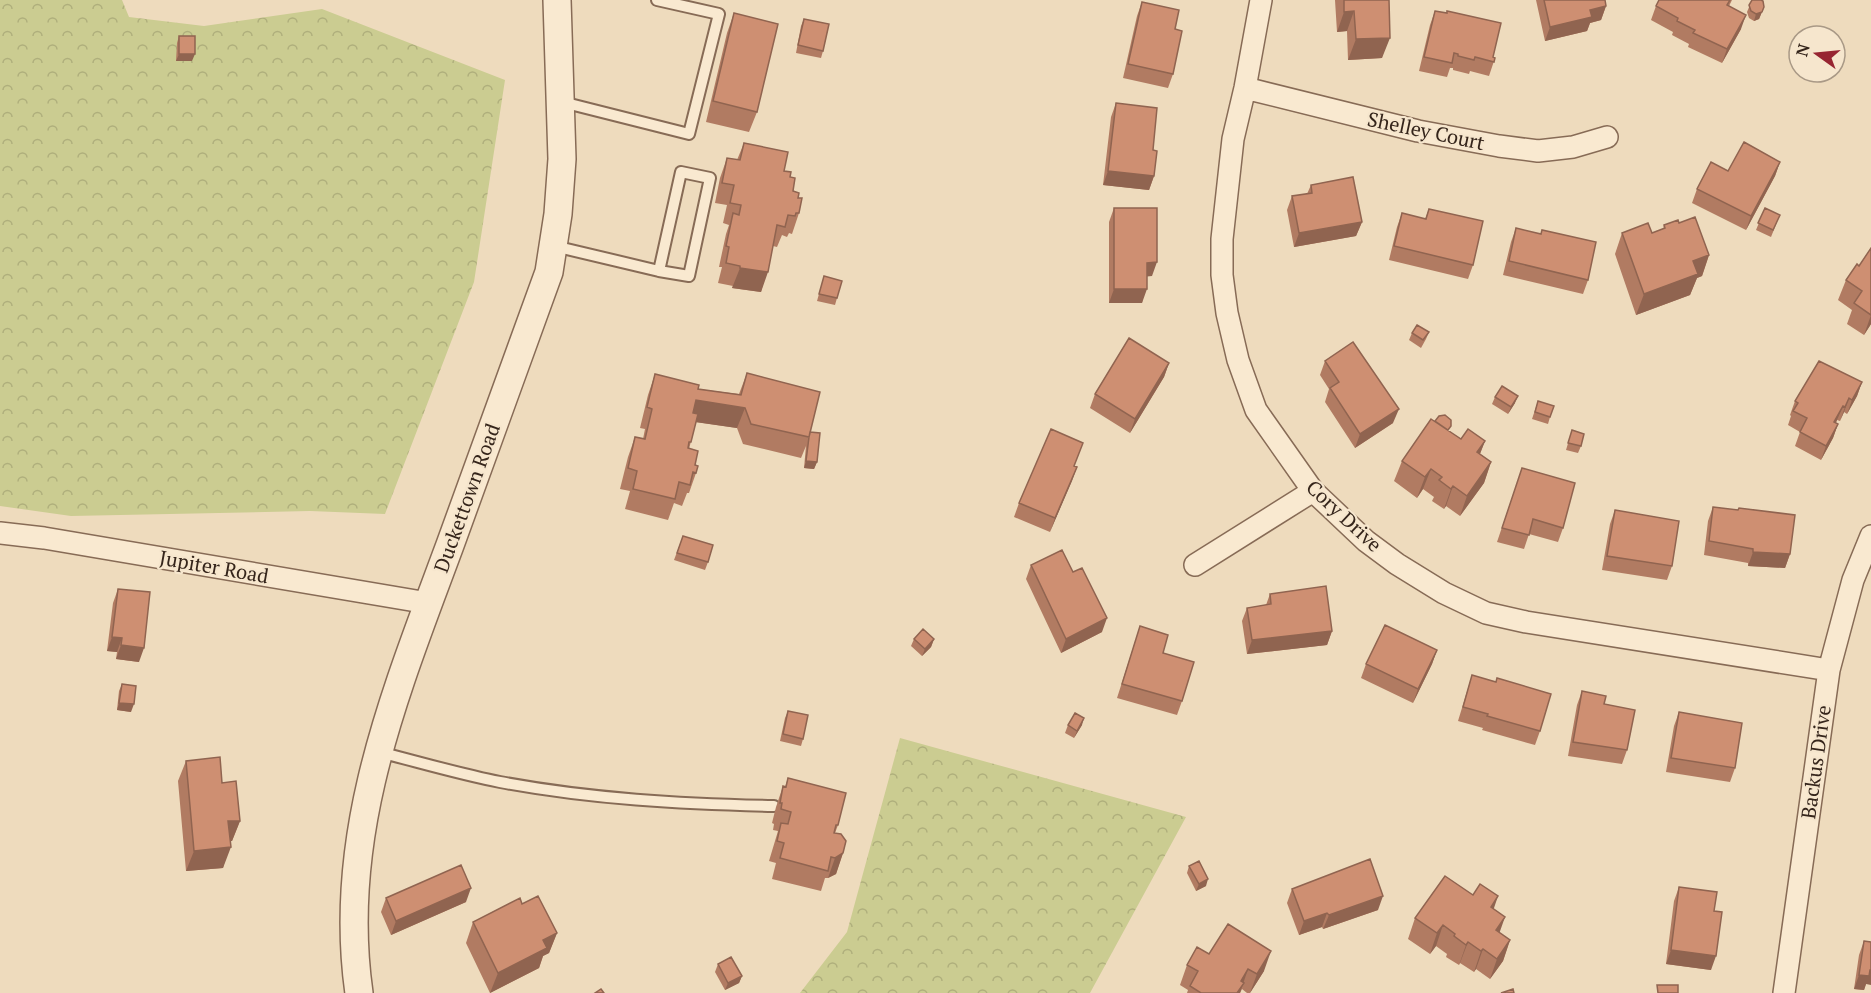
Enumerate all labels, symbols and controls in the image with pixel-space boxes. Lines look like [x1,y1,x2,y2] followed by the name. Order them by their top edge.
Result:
[1787,24,1847,84] north arrow
[1790,41,1815,59] text: N
[1365,105,1488,156] street label: Shelley Court
[427,420,506,576] street label: Duckettown Road
[1301,474,1388,558] street label: Cory Drive
[157,544,271,589] street label: Jupiter Road
[1794,703,1837,821] street label: Backus Drive

